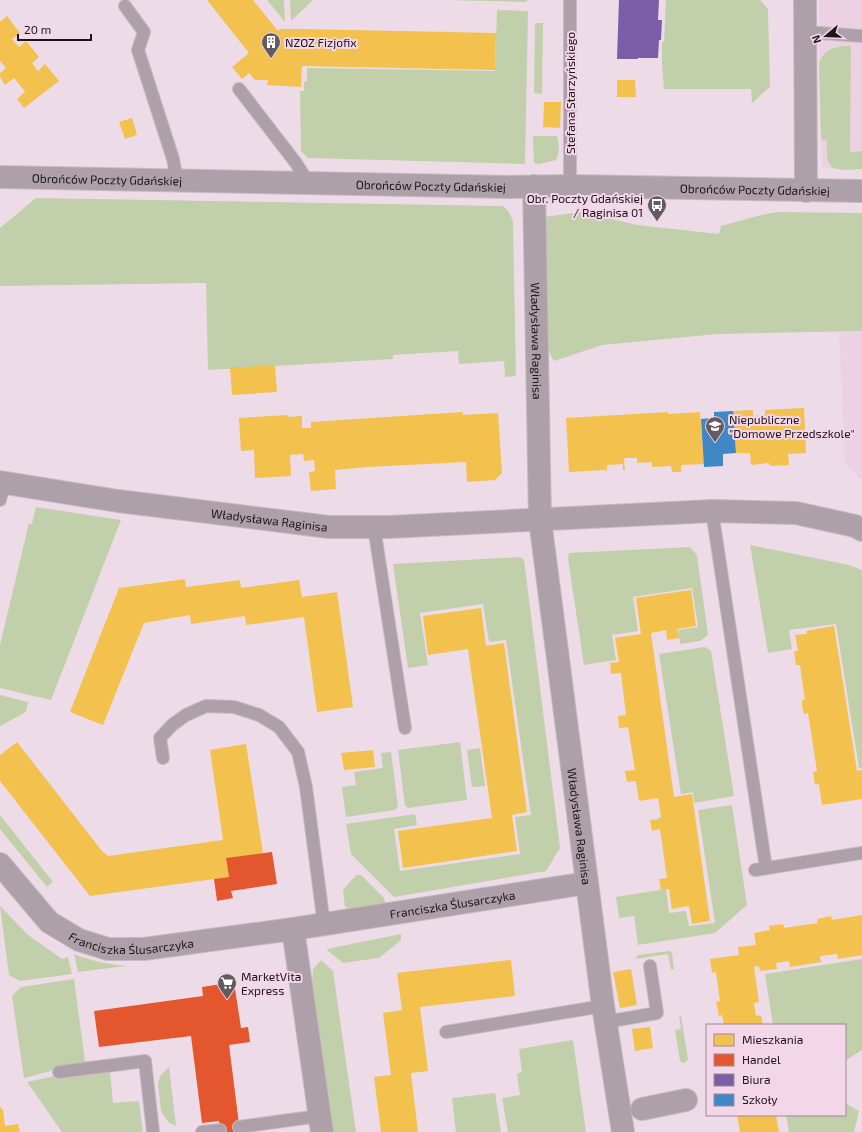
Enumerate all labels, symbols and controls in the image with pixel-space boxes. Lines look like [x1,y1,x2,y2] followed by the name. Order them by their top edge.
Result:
[18,16,91,42] scale bar
[806,16,846,56] north arrow
[24,22,51,36] text: 20 m
[260,31,282,59] building icon: NZOZ Fizjofix
[563,32,577,154] street label: Stefana Starzyńskiego
[809,33,824,45] text: N
[285,35,357,50] place label: NZOZ Fizjofix
[32,171,182,189] street label: Obrońców Poczty Gdańskiej
[356,177,506,195] street label: Obrońców Poczty Gdańskiej
[680,181,830,198] street label: Obrońców Poczty Gdańskiej
[527,191,643,219] place label: Obr. Poczty Gdańskiej / Raginisa 01
[646,194,668,222] bus stop icon: Obr. Poczty Gdańskiej / Raginisa 01
[529,282,545,400] street label: Władysława Raginisa
[729,412,855,440] place label: Niepubliczne "Domowe Przedszkole"
[704,415,726,443] school or university icon: Niepubliczne "Domowe Przedszkole"
[210,506,328,534] street label: Władysława Raginisa
[565,767,594,885] street label: Władysława Raginisa
[389,887,516,921] street label: Franciszka Ślusarczyka
[67,929,195,956] street label: Franciszka Ślusarczyka
[241,969,301,997] place label: MarketVita Express
[216,972,238,1000] supermarket icon: MarketVita Express
[706,1024,846,1116] legend
[742,1032,803,1046] text: Mieszkania
[742,1052,781,1066] text: Handel
[742,1072,771,1086] text: Biura
[742,1092,778,1106] text: Szkoły

